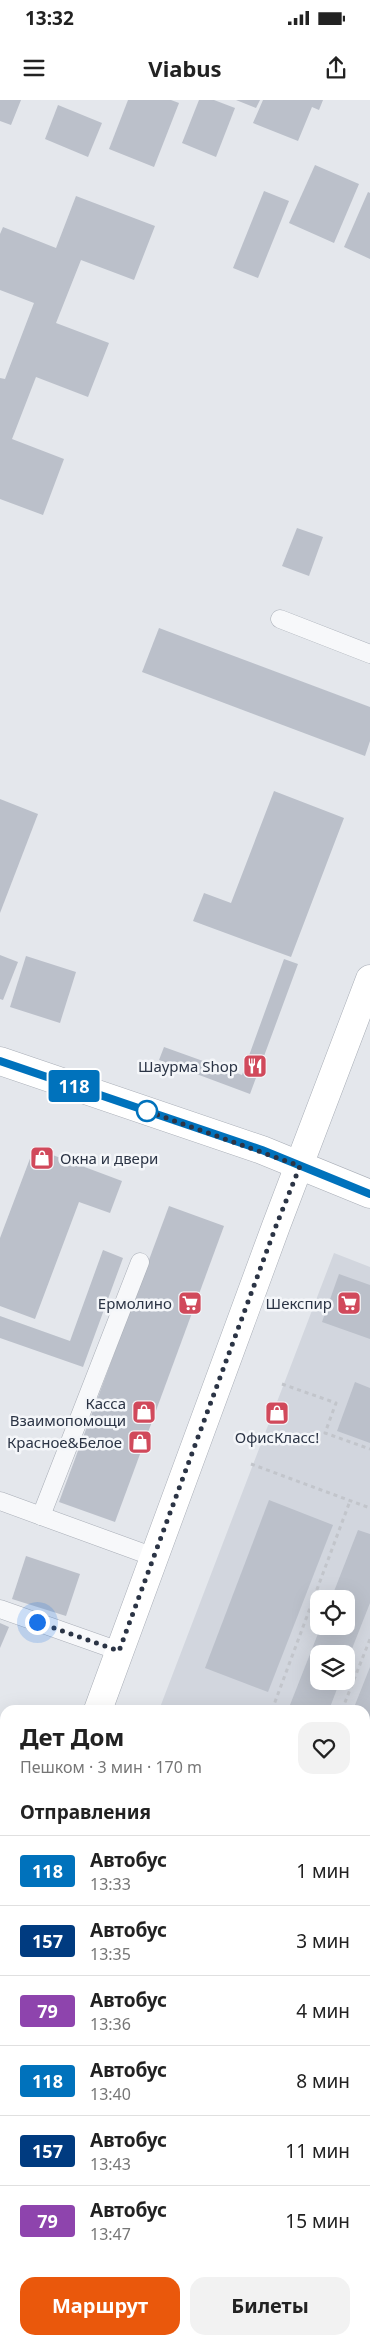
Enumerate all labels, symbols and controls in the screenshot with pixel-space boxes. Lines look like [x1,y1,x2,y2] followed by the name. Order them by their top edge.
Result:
[25,5,74,31] text: 13:32
[148,53,222,83] text: Viabus
[20,54,48,82] icon: menu
[322,54,350,82] icon: share
[242,1053,268,1079] restaurant icon: Шаурма Shop
[138,1056,238,1076] place label: Шаурма Shop
[45,1070,103,1102] line badge: 118
[59,1074,89,1098] text: 118
[136,1100,158,1122] unlabelled marker
[29,1145,55,1171] shop icon: Окна и двери
[60,1148,158,1168] place label: Окна и двери
[177,1290,203,1316] supermarket icon: Ермолино
[336,1290,362,1316] supermarket icon: Шекспир
[98,1293,172,1313] place label: Ермолино
[266,1293,332,1313] place label: Шекспир
[10,1393,126,1430] place label: Касса Взаимопомощи
[131,1399,157,1425] shop icon: Касса Взаимопомощи
[264,1400,290,1426] shop icon: ОфисКласс!
[235,1427,319,1447] place label: ОфисКласс!
[127,1429,153,1455] shop icon: Красное&Белое
[7,1432,122,1452] place label: Красное&Белое
[310,1590,355,1690] map controls
[310,1590,355,1635] button: locate
[25,1610,50,1635] your location
[310,1645,355,1690] button: layers
[20,1720,124,1753] text: Дет Дом
[298,1722,350,1774] button: heart
[20,1756,202,1778] text: Пешком · 3 мин · 170 m
[20,1799,151,1825] text: Отправления
[90,1847,167,1873] text: Автобус
[296,1858,350,1884] text: 1 мин
[32,1859,63,1883] text: 118
[90,1873,131,1895] text: 13:33
[90,1917,167,1943] text: Автобус
[296,1928,350,1954] text: 3 мин
[32,1929,63,1953] text: 157
[90,1943,131,1965] text: 13:35
[90,1987,167,2013] text: Автобус
[296,1998,350,2024] text: 4 мин
[37,1999,58,2023] text: 79
[90,2013,131,2035] text: 13:36
[90,2057,167,2083] text: Автобус
[296,2068,350,2094] text: 8 мин
[32,2069,63,2093] text: 118
[90,2083,131,2105] text: 13:40
[90,2127,167,2153] text: Автобус
[285,2138,350,2164] text: 11 мин
[32,2139,63,2163] text: 157
[90,2153,131,2175] text: 13:43
[90,2197,167,2223] text: Автобус
[285,2208,350,2234] text: 15 мин
[37,2209,58,2233] text: 79
[90,2223,131,2245] text: 13:47
[20,2277,180,2335] button: Маршрут
[190,2277,350,2335] button: Билеты

